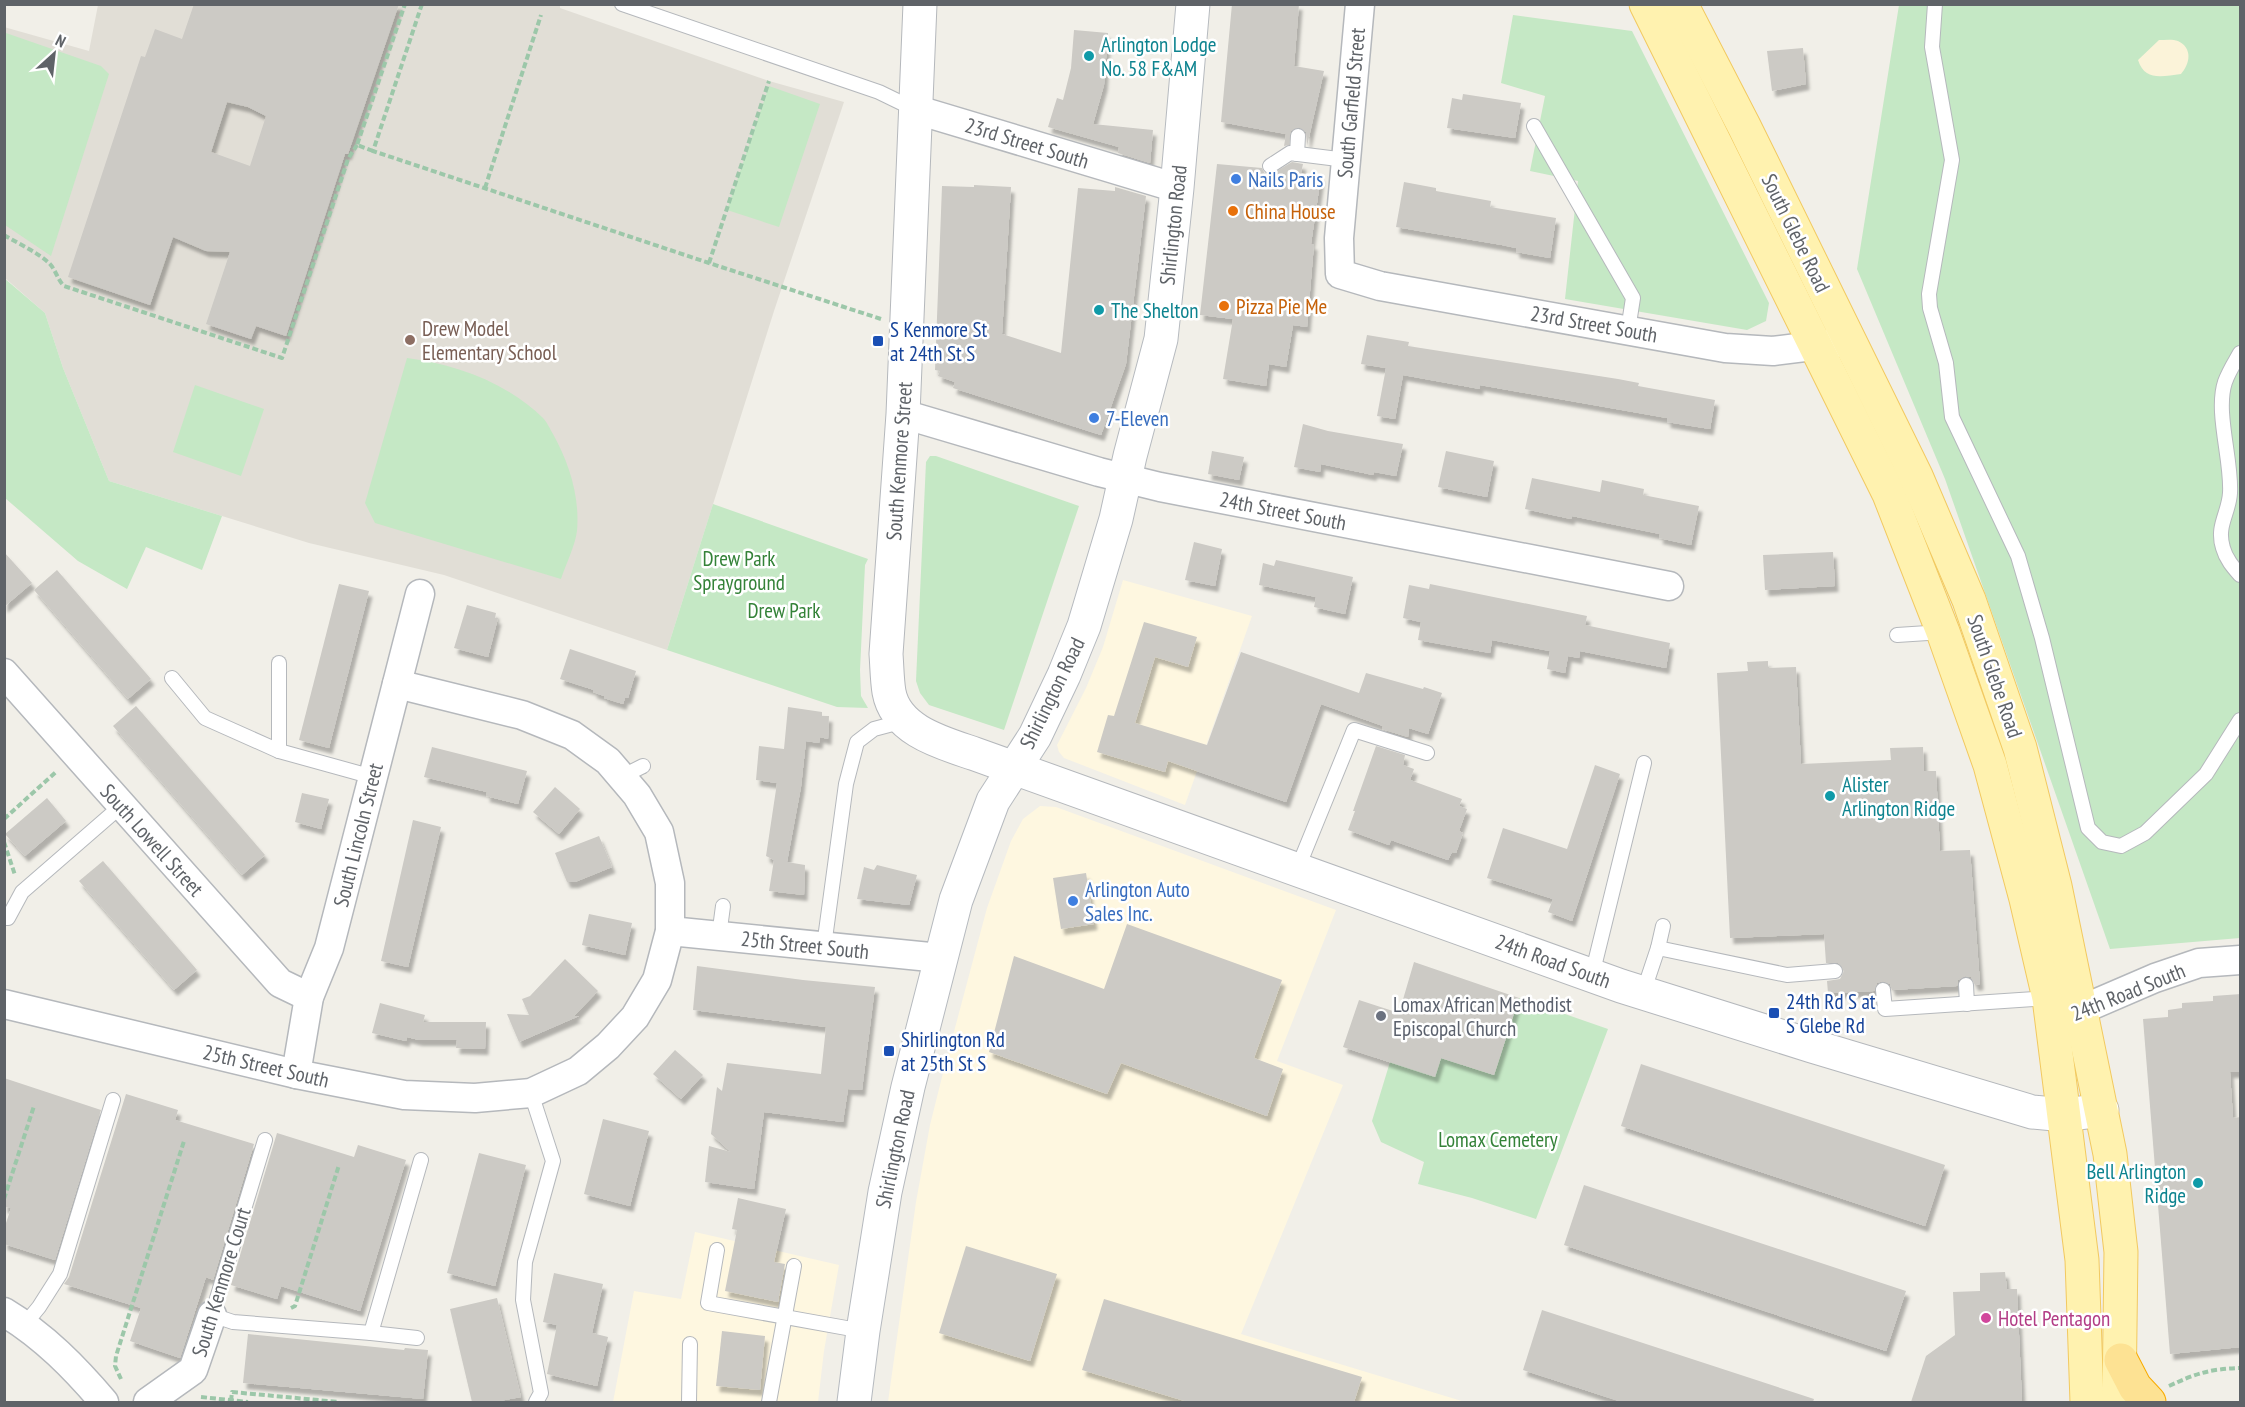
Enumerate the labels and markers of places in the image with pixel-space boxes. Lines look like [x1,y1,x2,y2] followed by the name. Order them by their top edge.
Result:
[1101,31,1216,82] place label: Arlington Lodge No. 58 F&AM
[1082,49,1096,63] marker: Arlington Lodge No. 58 F&AM
[1248,166,1323,193] place label: Nails Paris
[1229,172,1243,186] marker: Nails Paris
[1245,198,1336,225] place label: China House
[1226,204,1240,218] marker: China House
[1236,293,1327,320] place label: Pizza Pie Me
[1111,297,1198,324] place label: The Shelton
[1217,299,1231,313] marker: Pizza Pie Me
[1092,303,1106,317] marker: The Shelton
[422,315,557,366] place label: Drew Model Elementary School
[890,316,987,367] place label: S Kenmore St at 24th St S
[403,333,417,347] marker: Drew Model Elementary School
[871,334,885,348] marker: S Kenmore St at 24th St S
[1106,405,1169,432] place label: 7-Eleven
[1087,411,1101,425] marker: 7-Eleven
[1842,771,1955,822] place label: Alister Arlington Ridge
[1823,789,1837,803] marker: Alister Arlington Ridge
[1085,876,1190,927] place label: Arlington Auto Sales Inc.
[1066,894,1080,908] marker: Arlington Auto Sales Inc.
[1786,988,1876,1039] place label: 24th Rd S at S Glebe Rd
[1393,991,1572,1042] place label: Lomax African Methodist Episcopal Church
[1767,1006,1781,1020] marker: 24th Rd S at S Glebe Rd
[1374,1009,1388,1023] marker: Lomax African Methodist Episcopal Church
[901,1026,1005,1077] place label: Shirlington Rd at 25th St S
[882,1044,896,1058] marker: Shirlington Rd at 25th St S
[2086,1158,2186,1209] place label: Bell Arlington Ridge
[2191,1176,2205,1190] marker: Bell Arlington Ridge
[1998,1305,2110,1332] place label: Hotel Pentagon
[1979,1311,1993,1325] marker: Hotel Pentagon

